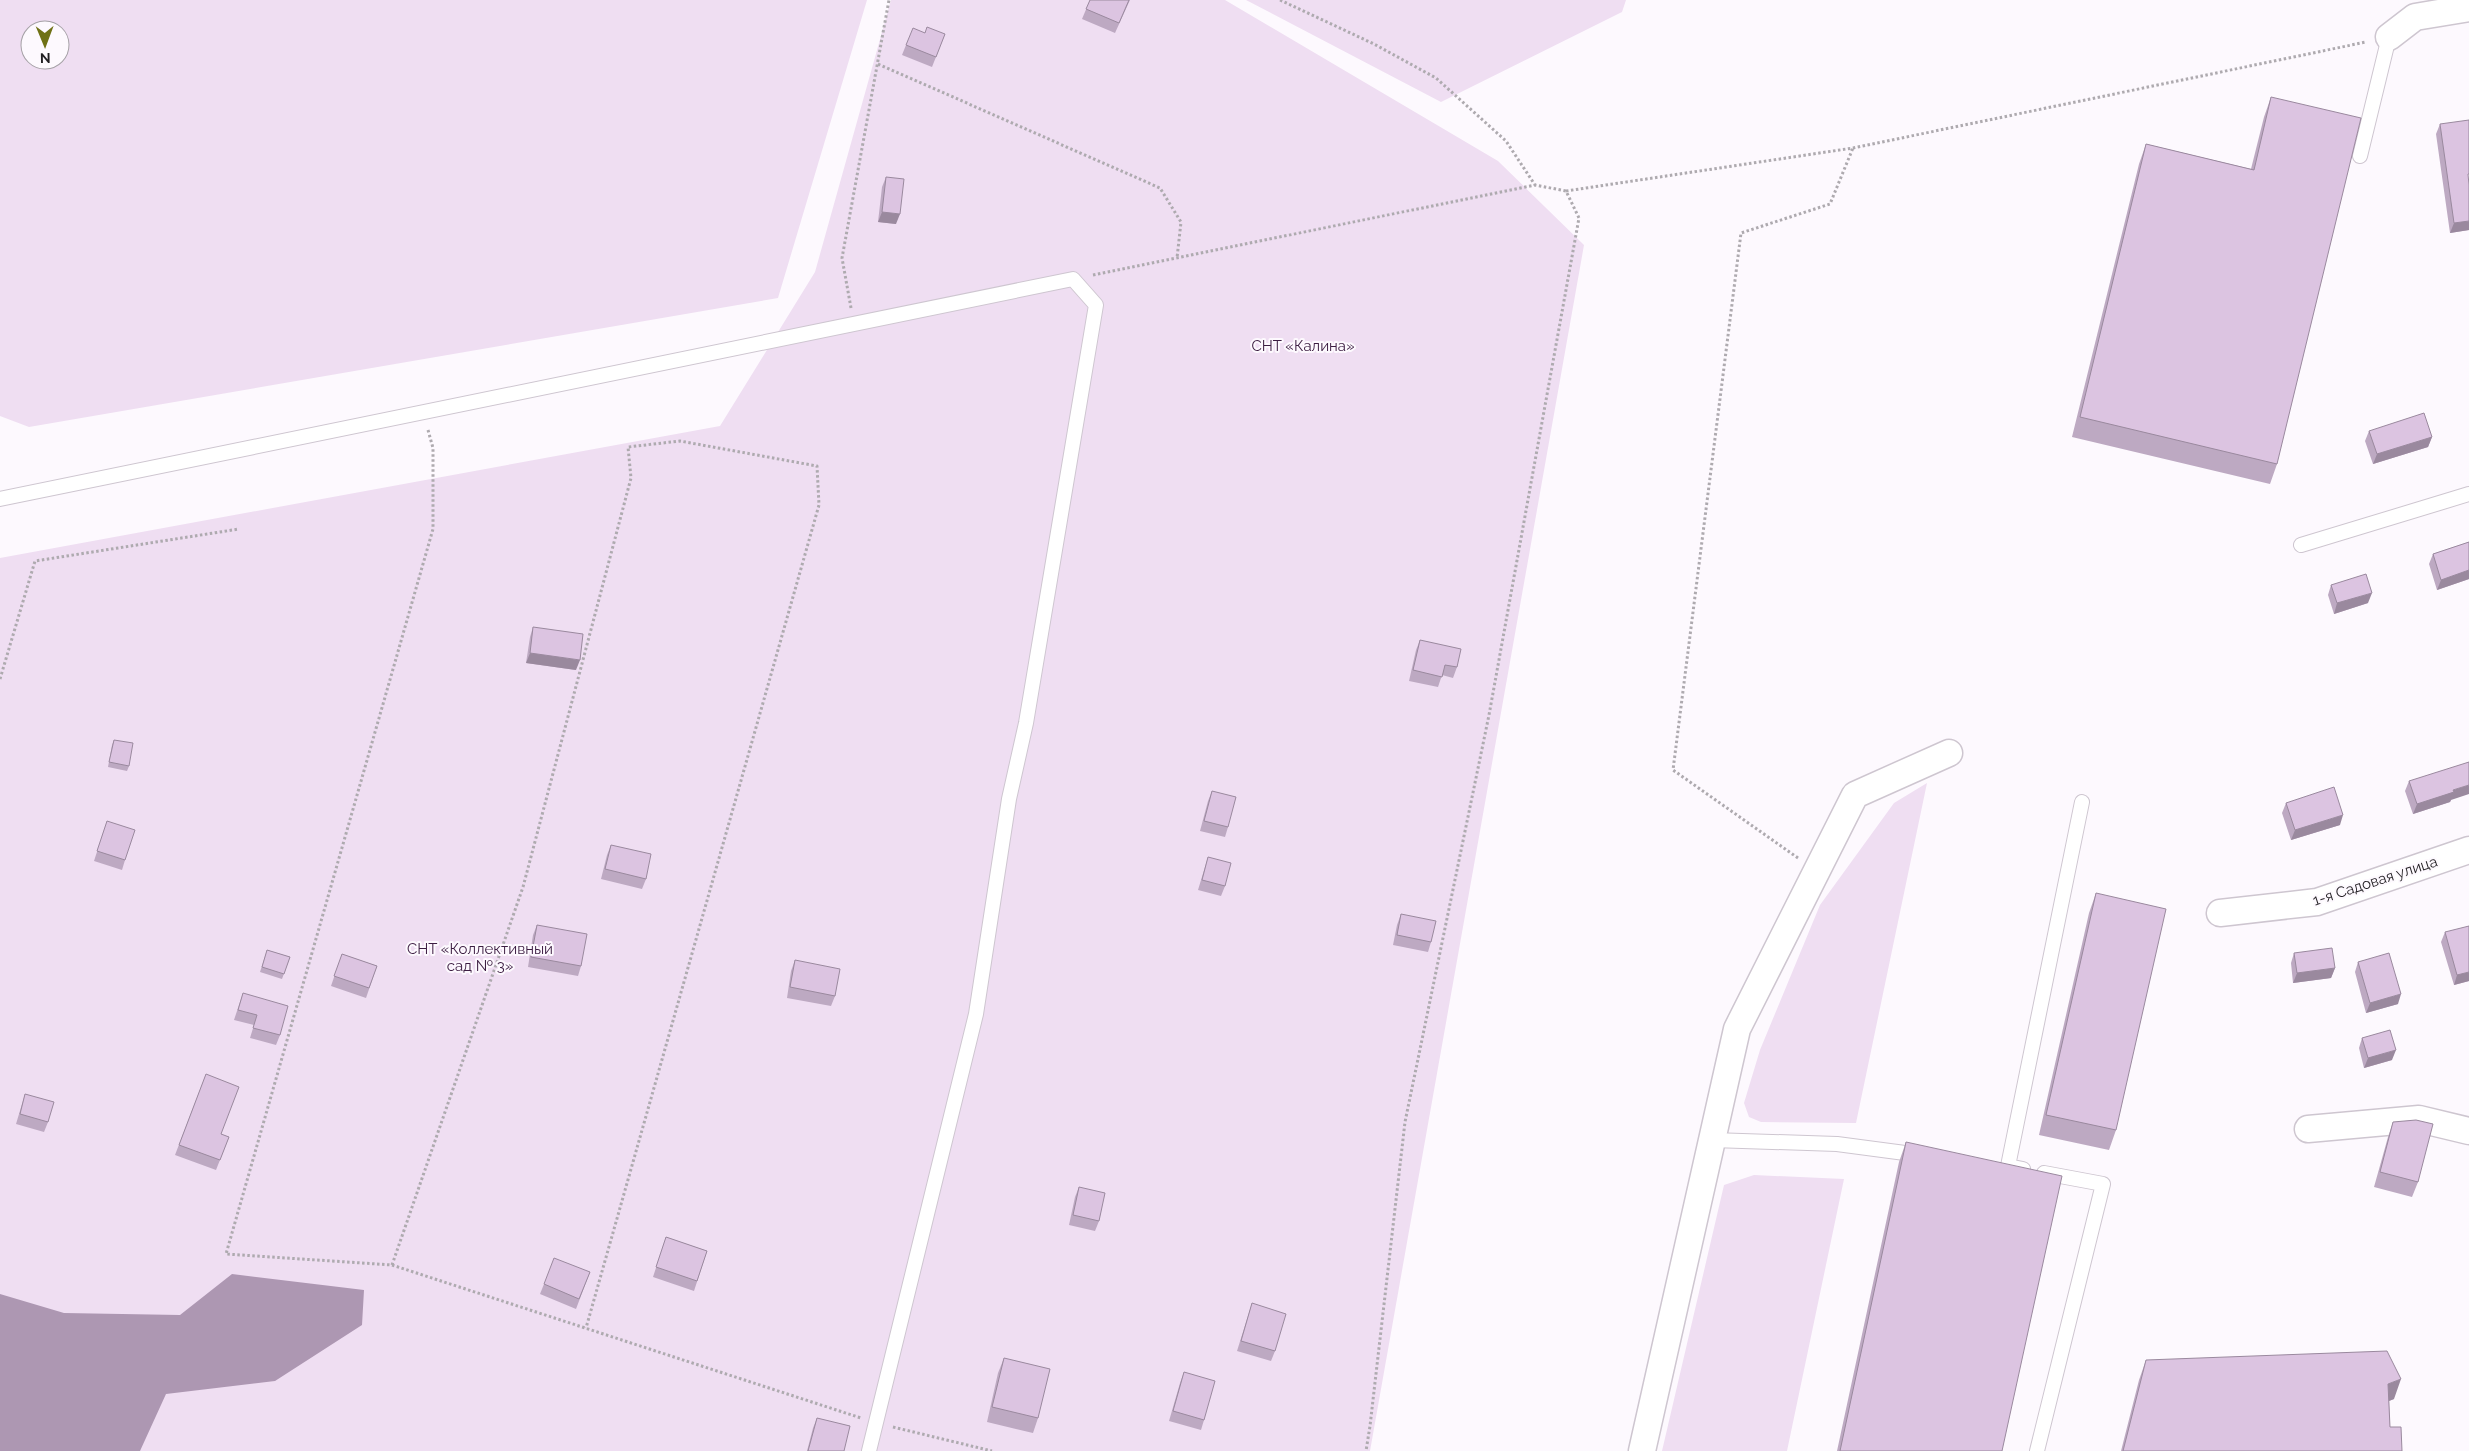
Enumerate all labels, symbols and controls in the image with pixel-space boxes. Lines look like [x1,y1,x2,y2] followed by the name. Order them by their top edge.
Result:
[20,20,70,70] north arrow
[40,50,51,66] text: N
[1251,337,1355,355] park label: СНТ «Калина»
[2310,852,2440,910] street label: 1-я Садовая улица
[407,940,553,975] park label: СНТ «Коллективный сад № 3»

